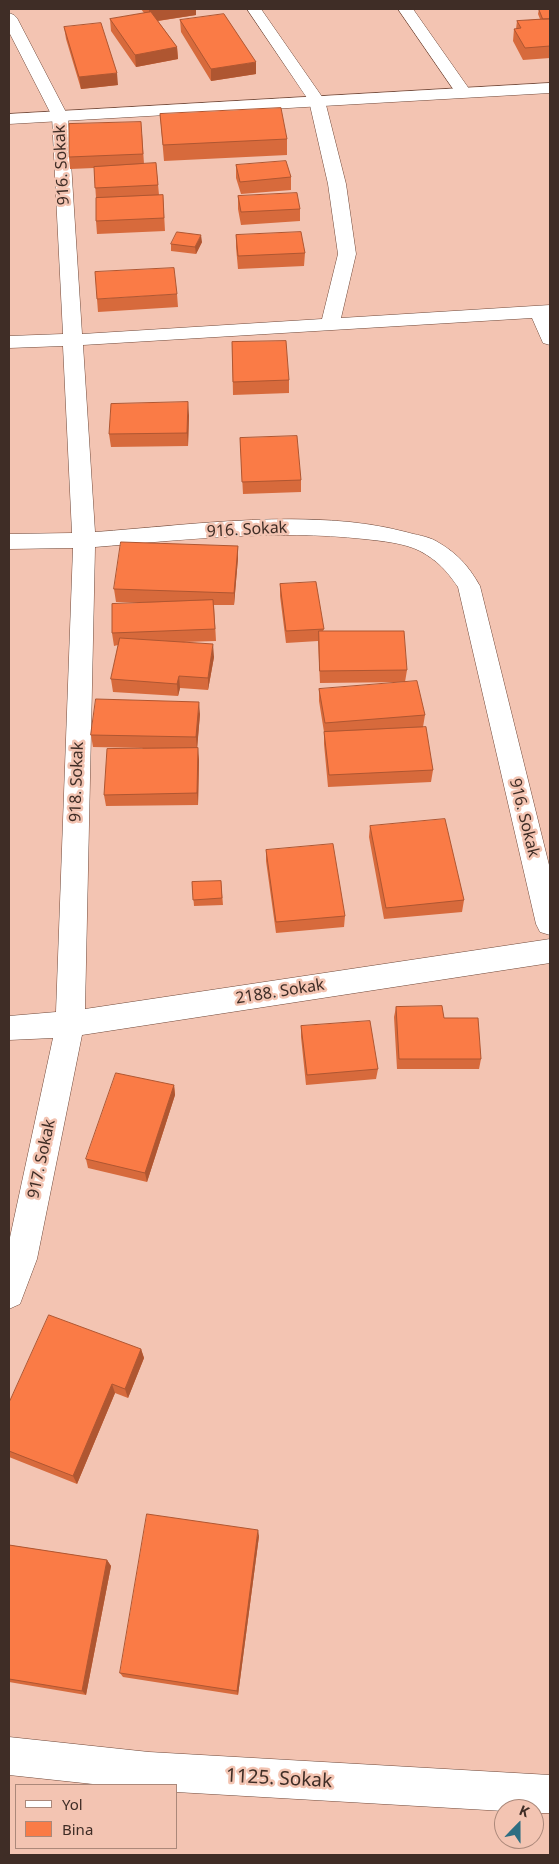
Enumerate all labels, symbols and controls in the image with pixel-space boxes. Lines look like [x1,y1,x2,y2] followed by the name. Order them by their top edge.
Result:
[50,124,74,206] street label: 916. Sokak
[206,518,288,542] street label: 916. Sokak
[66,741,88,823] street label: 918. Sokak
[505,777,543,859] street label: 916. Sokak
[234,976,326,1008] street label: 2188. Sokak
[24,1118,60,1200] street label: 917. Sokak
[225,1765,333,1793] street label: 1125. Sokak
[15,1784,178,1849] legend
[62,1794,83,1814] text: Yol
[494,1799,544,1849] north arrow
[517,1800,532,1821] text: K
[62,1819,93,1839] text: Bina

